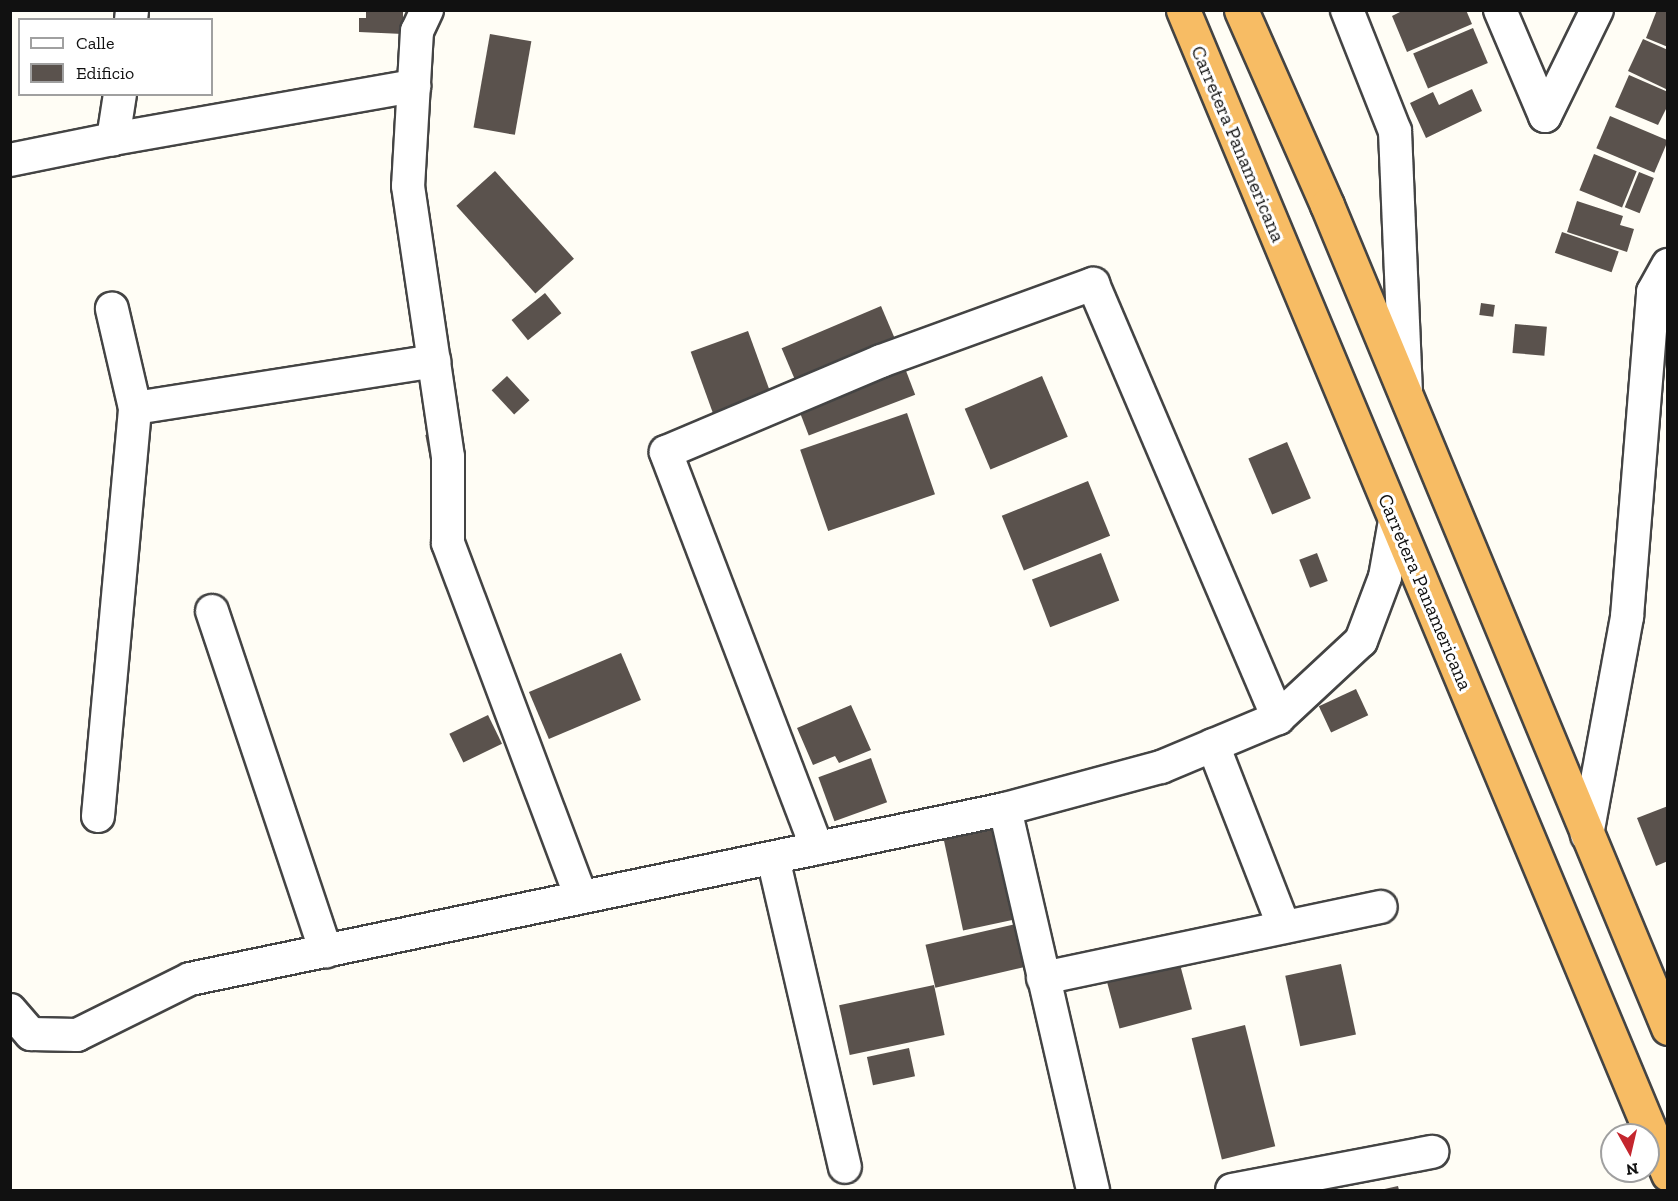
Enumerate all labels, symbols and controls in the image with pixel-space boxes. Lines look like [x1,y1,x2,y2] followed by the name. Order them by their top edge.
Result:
[18,18,213,96] legend
[76,32,114,54] text: Calle
[1186,42,1290,246] street label: Carretera Panamericana
[76,62,134,84] text: Edificio
[1373,490,1477,694] street label: Carretera Panamericana
[1600,1123,1660,1183] north arrow
[1625,1159,1640,1180] text: N

